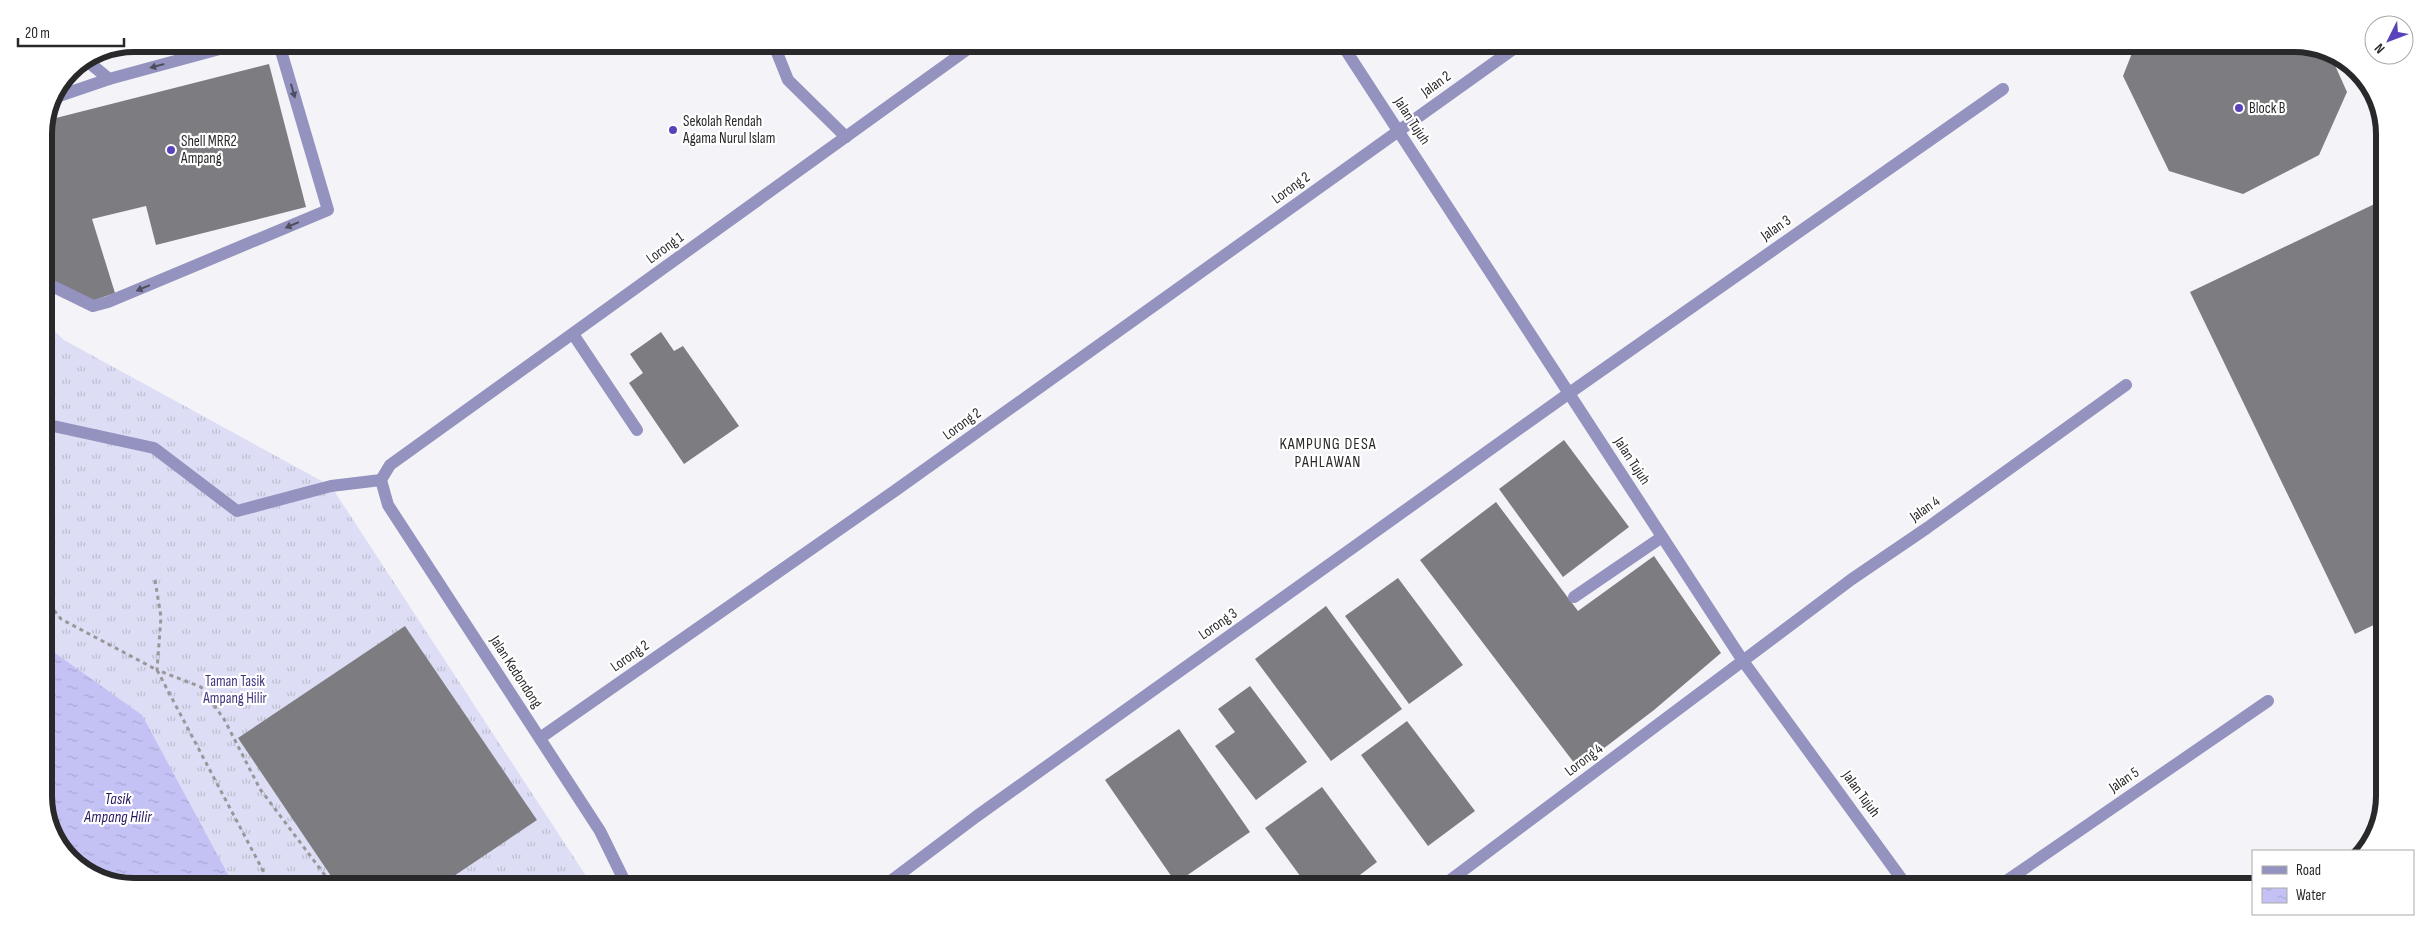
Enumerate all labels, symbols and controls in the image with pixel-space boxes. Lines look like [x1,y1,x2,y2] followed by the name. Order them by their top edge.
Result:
[18,15,124,47] scale bar
[2364,15,2414,65] north arrow
[25,24,50,43] text: 20 m
[2371,40,2389,57] text: N
[150,62,165,70] one-way arrow
[1416,67,1455,102] street label: Jalan 2
[289,83,297,98] one-way arrow
[1389,93,1434,148] street label: Jalan Tujuh
[2249,99,2286,118] place label: Block B
[2233,102,2245,114] marker: Block B
[682,112,775,148] place label: Sekolah Rendah Agama Nurul Islam
[667,124,679,136] marker: Sekolah Rendah Agama Nurul Islam
[180,132,237,168] place label: Shell MRR2 Ampang
[165,144,177,156] marker: Shell MRR2 Ampang
[1268,168,1314,208] street label: Lorong 2
[1756,211,1795,246] street label: Jalan 3
[285,222,300,229] one-way arrow
[642,228,688,268] street label: Lorong 1
[136,285,150,293] one-way arrow
[939,404,985,444] street label: Lorong 2
[1609,433,1654,488] street label: Jalan Tujuh
[1279,435,1377,472] district label: KAMPUNG DESA PAHLAWAN
[1905,492,1944,527] street label: Jalan 4
[1195,604,1241,644] street label: Lorong 3
[485,631,546,712] street label: Jalan Kedondong
[607,636,653,676] street label: Lorong 2
[202,672,268,708] park label: Taman Tasik Ampang Hilir
[1561,739,1607,781] street label: Lorong 4
[2104,763,2143,797] street label: Jalan 5
[1837,766,1884,821] street label: Jalan Tujuh
[83,790,152,827] water label: Tasik Ampang Hilir
[2252,850,2414,915] legend
[2296,861,2321,880] text: Road
[2296,886,2327,905] text: Water

